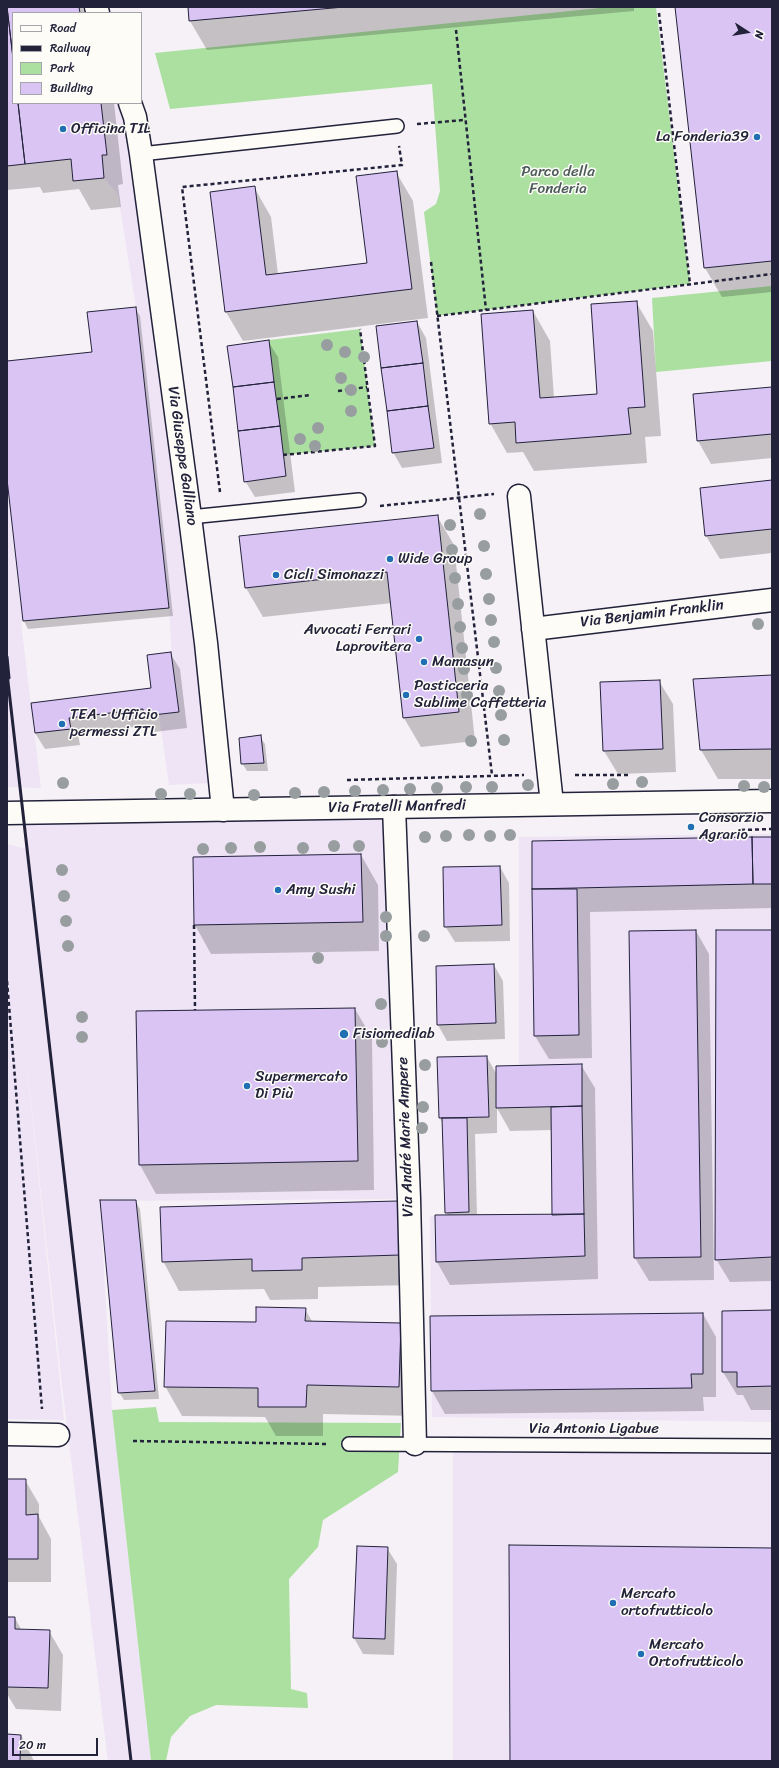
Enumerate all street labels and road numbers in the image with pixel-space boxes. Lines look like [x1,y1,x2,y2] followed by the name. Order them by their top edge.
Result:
[163,385,201,527] street label: Via Giuseppe Galliano
[579,596,725,632] street label: Via Benjamin Franklin
[328,797,466,817] street label: Via Fratelli Manfredi
[394,1057,418,1217] street label: Via André Marie Ampere
[529,1420,659,1438] street label: Via Antonio Ligabue

